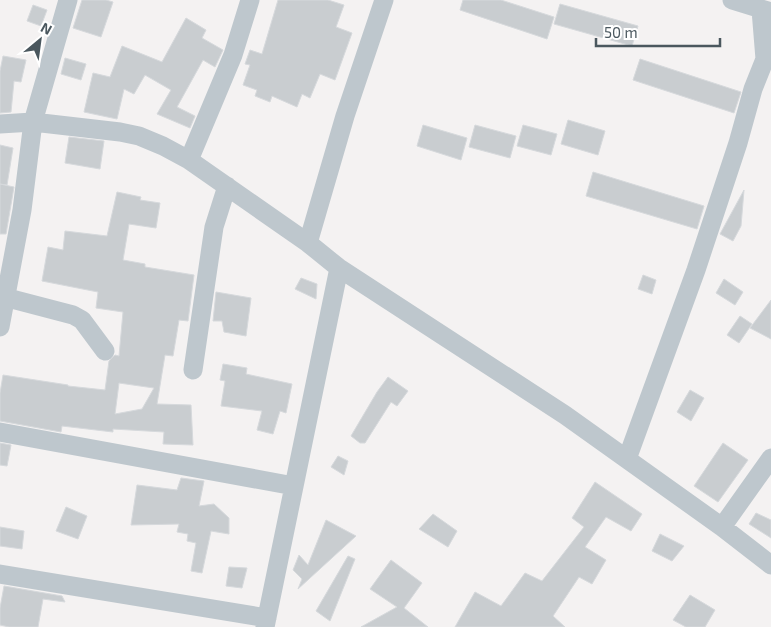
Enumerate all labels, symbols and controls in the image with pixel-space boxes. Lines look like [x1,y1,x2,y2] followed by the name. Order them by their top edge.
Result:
[15,15,65,65] north arrow
[596,15,720,47] scale bar
[38,18,55,38] text: N
[604,23,638,41] text: 50 m

